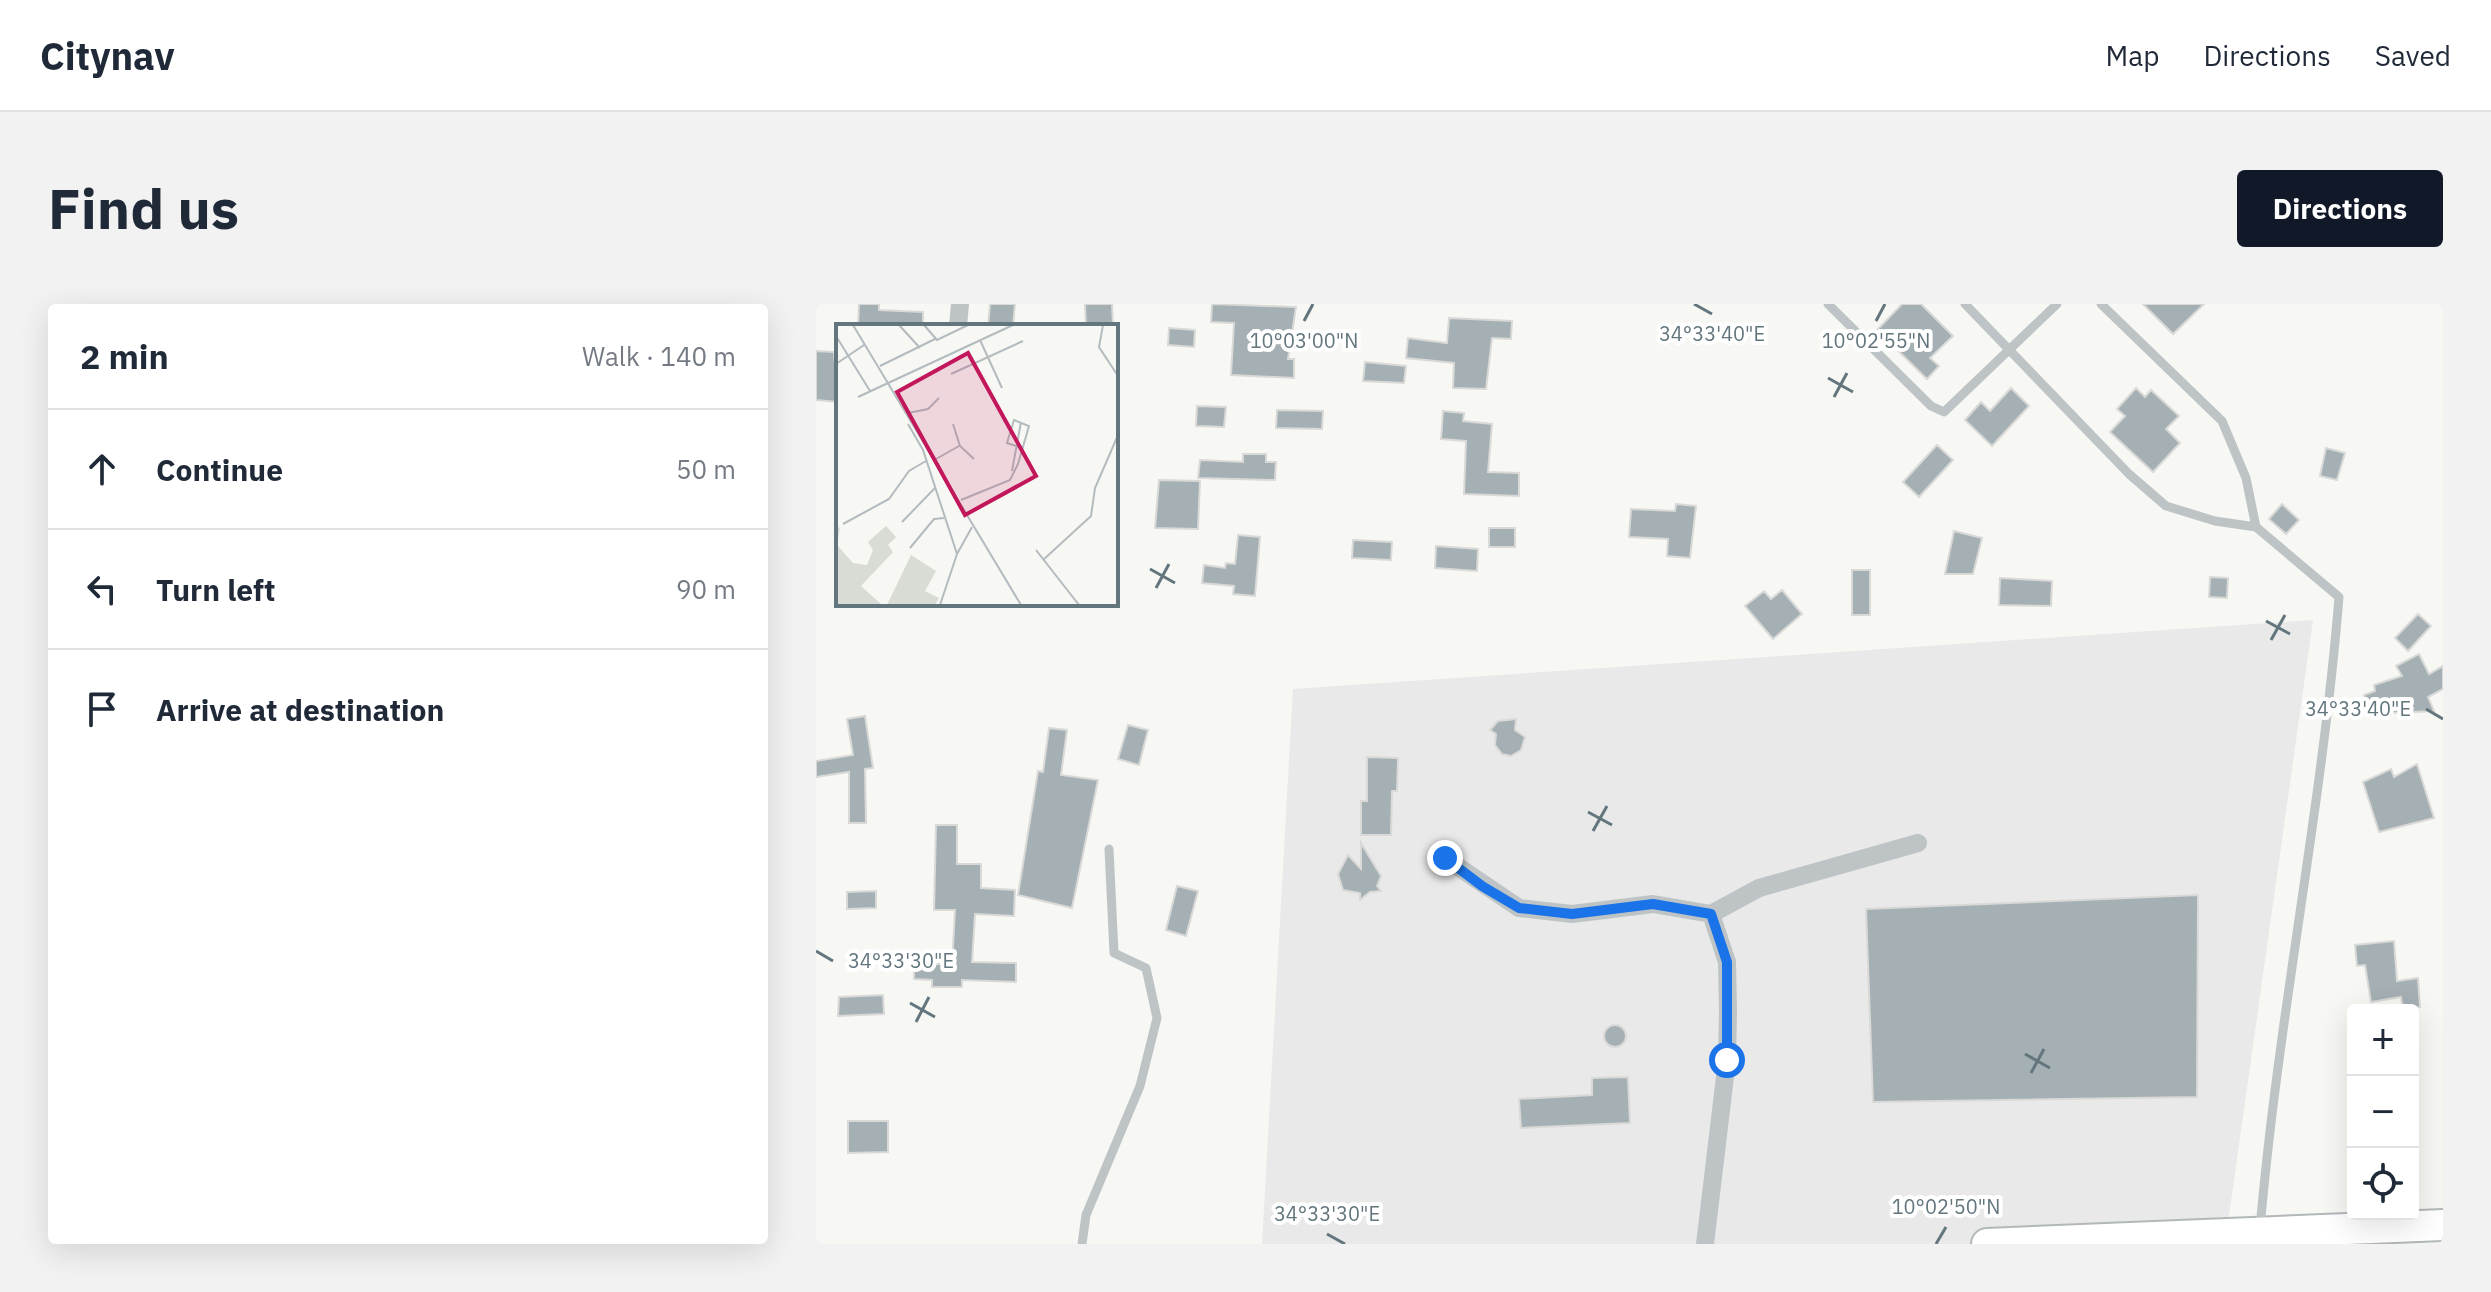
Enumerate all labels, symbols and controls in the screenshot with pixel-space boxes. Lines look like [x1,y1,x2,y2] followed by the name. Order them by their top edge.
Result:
[40,31,175,80] text: Citynav
[2105,37,2159,74] text: Map
[2203,37,2331,74] text: Directions
[2375,37,2451,74] text: Saved
[2237,170,2443,247] button: Directions
[48,172,239,244] text: Find us
[1659,320,1765,347] text: 34°33'40"E
[836,324,1118,606] inset map
[1250,327,1358,354] text: 10°03'00"N
[1822,327,1930,354] text: 10°02'55"N
[80,334,169,378] text: 2 min
[582,339,736,373] text: Walk · 140 m
[80,447,124,491] icon: ahead
[156,450,283,489] text: Continue
[676,452,736,486] text: 50 m
[80,567,124,611] icon: left
[156,570,275,609] text: Turn left
[676,572,736,606] text: 90 m
[80,687,124,731] icon: arrive
[156,690,444,729] text: Arrive at destination
[2305,695,2411,722] text: 34°33'40"E
[1427,840,1463,876] route end
[848,947,954,974] text: 34°33'30"E
[2347,1004,2419,1220] map controls
[2347,1004,2419,1076] button: +
[1709,1042,1745,1078] route start
[2347,1076,2419,1148] button: −
[2347,1148,2419,1220] button: locate
[1892,1193,2000,1220] text: 10°02'50"N
[1274,1200,1380,1227] text: 34°33'30"E

